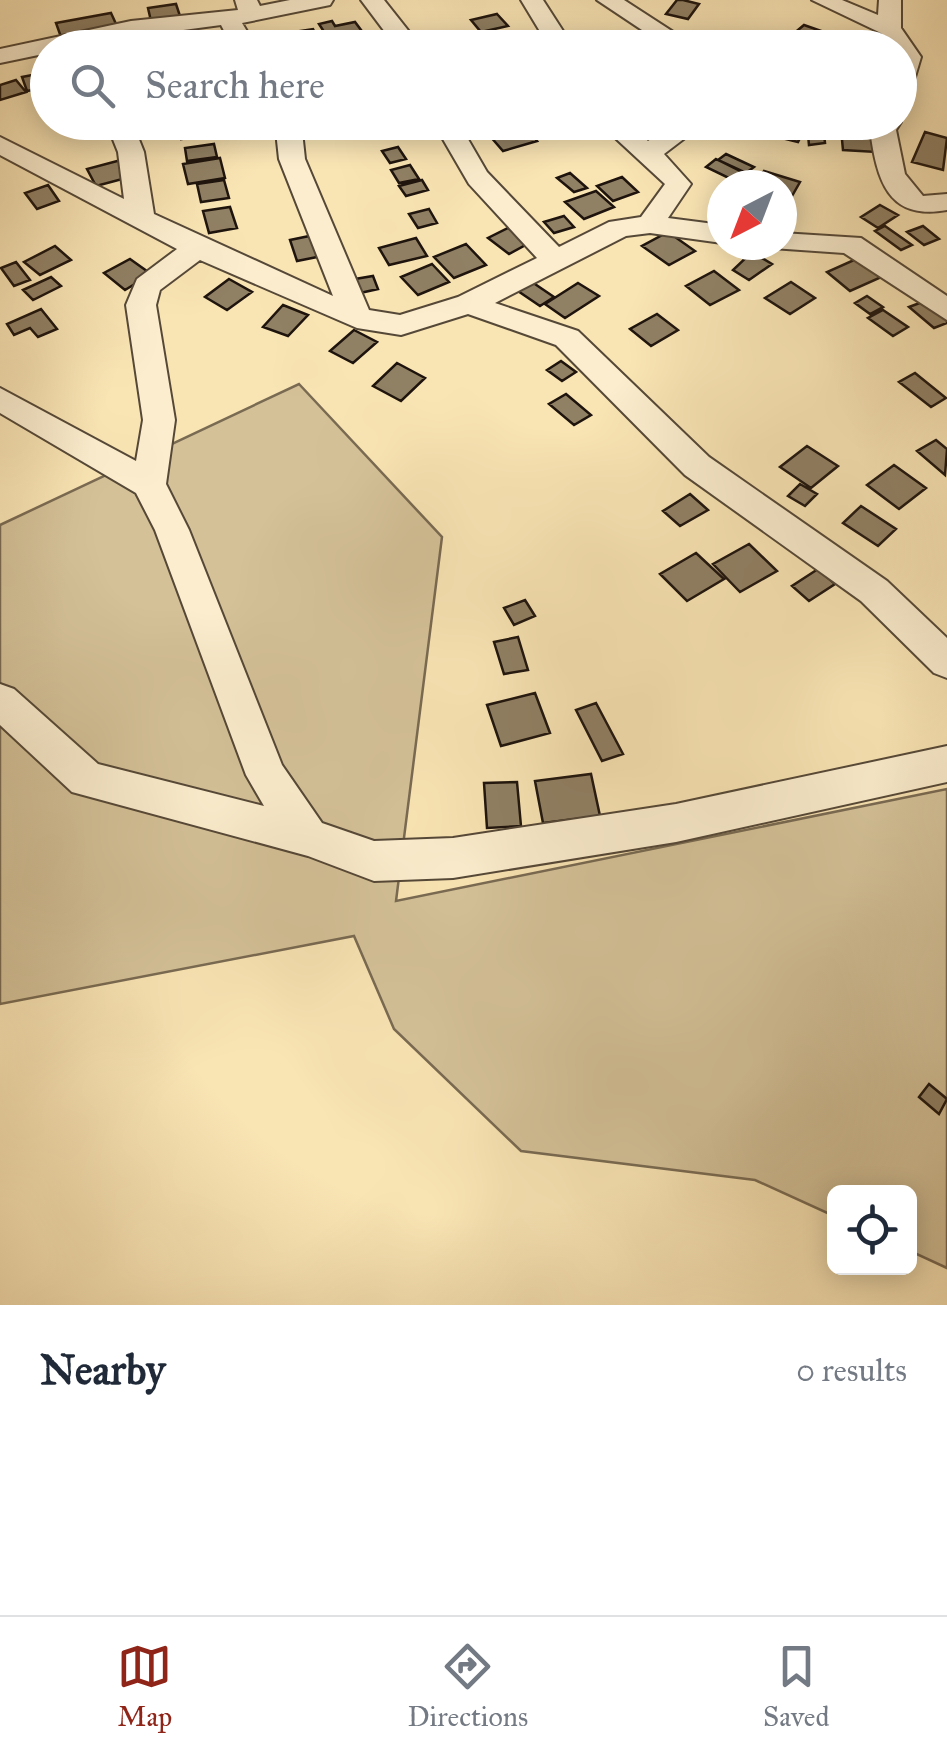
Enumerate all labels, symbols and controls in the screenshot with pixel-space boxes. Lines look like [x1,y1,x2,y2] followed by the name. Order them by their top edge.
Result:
[30,30,917,140] search box
[65,58,120,113] icon: search
[145,62,325,108] text: Search here
[707,170,797,260] north arrow
[827,1185,917,1275] map controls
[827,1185,917,1275] button: locate
[40,1344,165,1396] text: Nearby
[796,1351,907,1390] text: 0 results
[117,1639,172,1734] tab: Map
[407,1639,528,1734] tab: Directions
[763,1639,830,1734] tab: Saved

